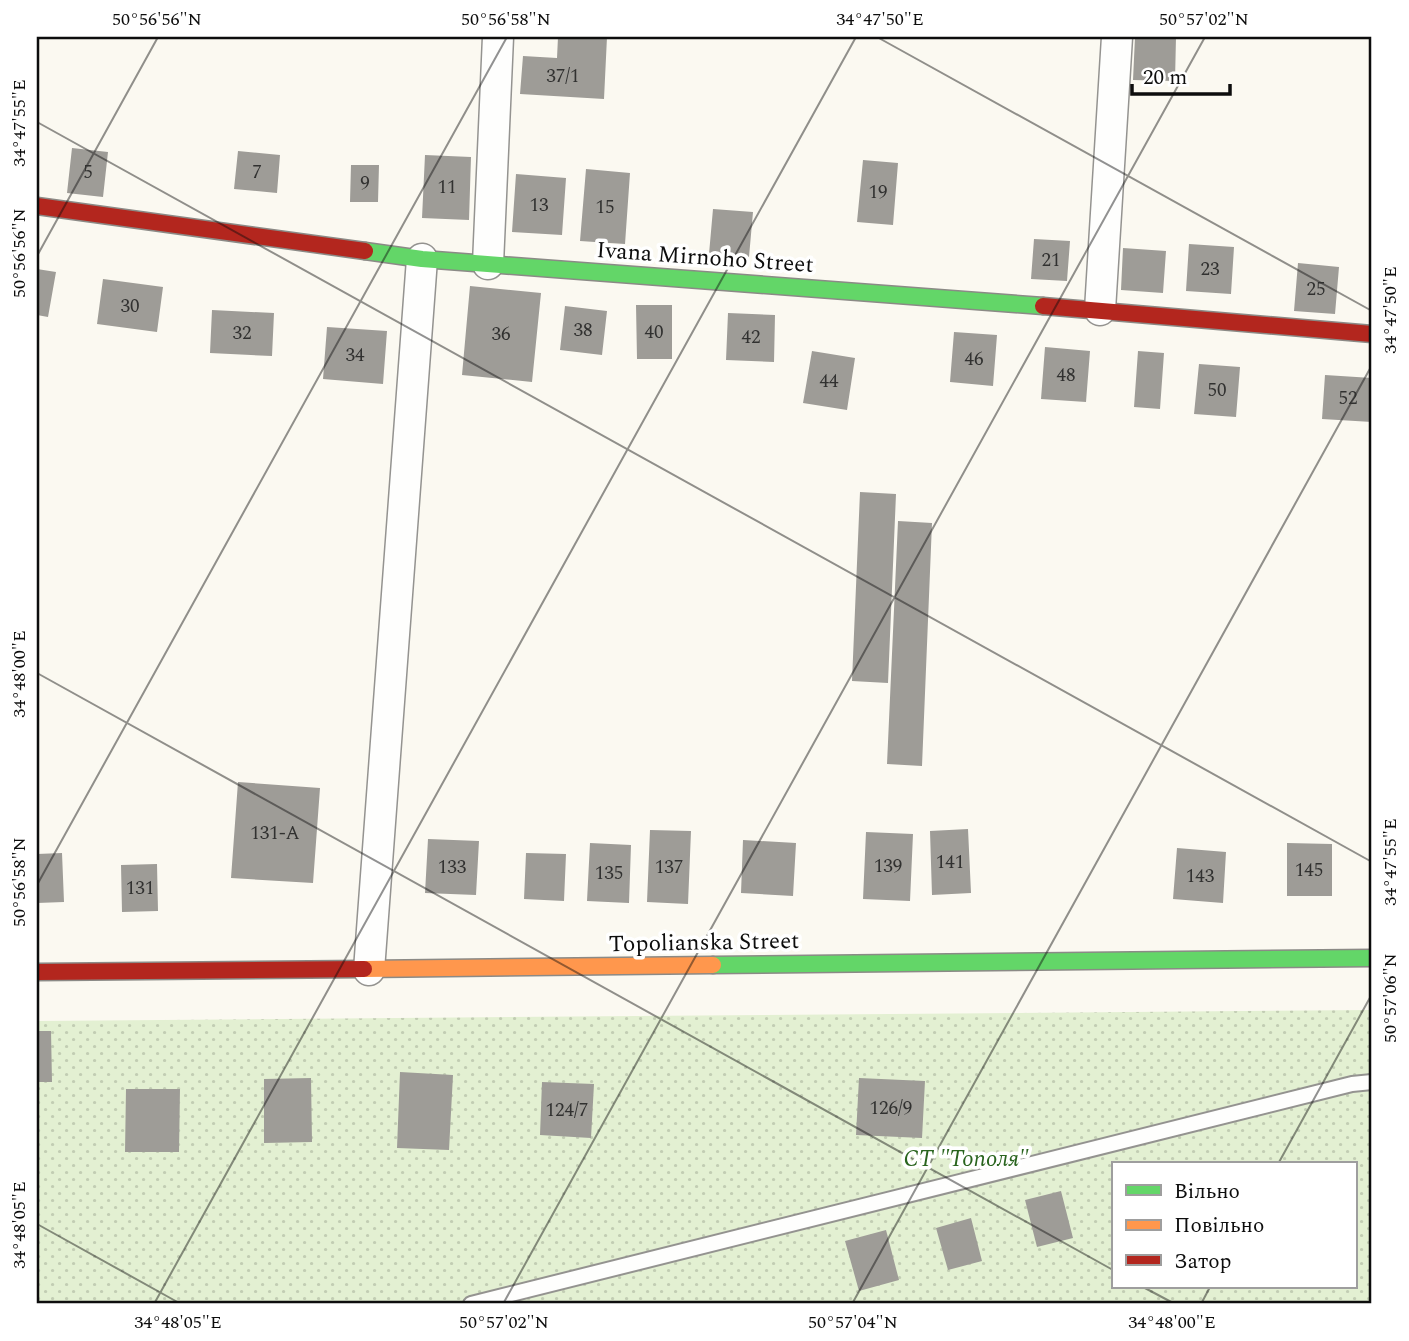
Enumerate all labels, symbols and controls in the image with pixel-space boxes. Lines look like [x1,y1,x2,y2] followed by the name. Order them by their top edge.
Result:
[112,6,202,33] text: 50°56'56"N
[461,6,551,33] text: 50°56'58"N
[836,6,924,33] text: 34°47'50"E
[1159,6,1249,33] text: 50°57'02"N
[1132,52,1230,96] scale bar
[546,62,580,91] house number: 37/1
[1143,62,1187,94] text: 20 m
[6,79,33,167] text: 34°47'55"E
[83,158,93,187] house number: 5
[252,158,262,187] house number: 7
[360,169,370,198] house number: 9
[437,173,457,202] house number: 11
[868,178,888,207] house number: 19
[529,191,549,220] house number: 13
[595,193,615,222] house number: 15
[6,208,33,298] text: 50°56'56"N
[595,233,815,283] street label: Ivana Mirnoho Street
[1041,246,1061,275] house number: 21
[1200,255,1220,284] house number: 23
[1377,266,1404,354] text: 34°47'50"E
[1306,275,1326,304] house number: 25
[120,292,140,321] house number: 30
[573,316,593,345] house number: 38
[644,318,664,347] house number: 40
[232,319,252,348] house number: 32
[491,320,511,349] house number: 36
[741,323,761,352] house number: 42
[345,341,365,370] house number: 34
[964,345,984,374] house number: 46
[1056,361,1076,390] house number: 48
[819,367,839,396] house number: 44
[1207,376,1227,405] house number: 50
[1338,384,1358,413] house number: 52
[6,630,33,718] text: 34°48'00"E
[1377,818,1404,906] text: 34°47'55"E
[250,819,300,848] house number: 131-А
[6,837,33,927] text: 50°56'58"N
[936,848,964,877] house number: 141
[874,852,902,881] house number: 139
[438,853,467,882] house number: 133
[655,853,683,882] house number: 137
[1295,856,1323,885] house number: 145
[595,859,623,888] house number: 135
[1186,862,1215,891] house number: 143
[126,874,154,903] house number: 131
[608,924,800,962] street label: Topolianska Street
[1377,953,1404,1043] text: 50°57'06"N
[870,1094,912,1123] house number: 126/9
[546,1096,588,1125] house number: 124/7
[903,1142,1029,1177] park label: СТ "Тополя"
[1112,1162,1356,1288] legend
[1174,1176,1240,1208] text: Вільно
[6,1181,33,1269] text: 34°48'05"E
[1174,1210,1264,1242] text: Повільно
[1174,1246,1231,1278] text: Затор
[134,1309,222,1336] text: 34°48'05"E
[459,1309,549,1336] text: 50°57'02"N
[808,1309,898,1336] text: 50°57'04"N
[1128,1309,1216,1336] text: 34°48'00"E

